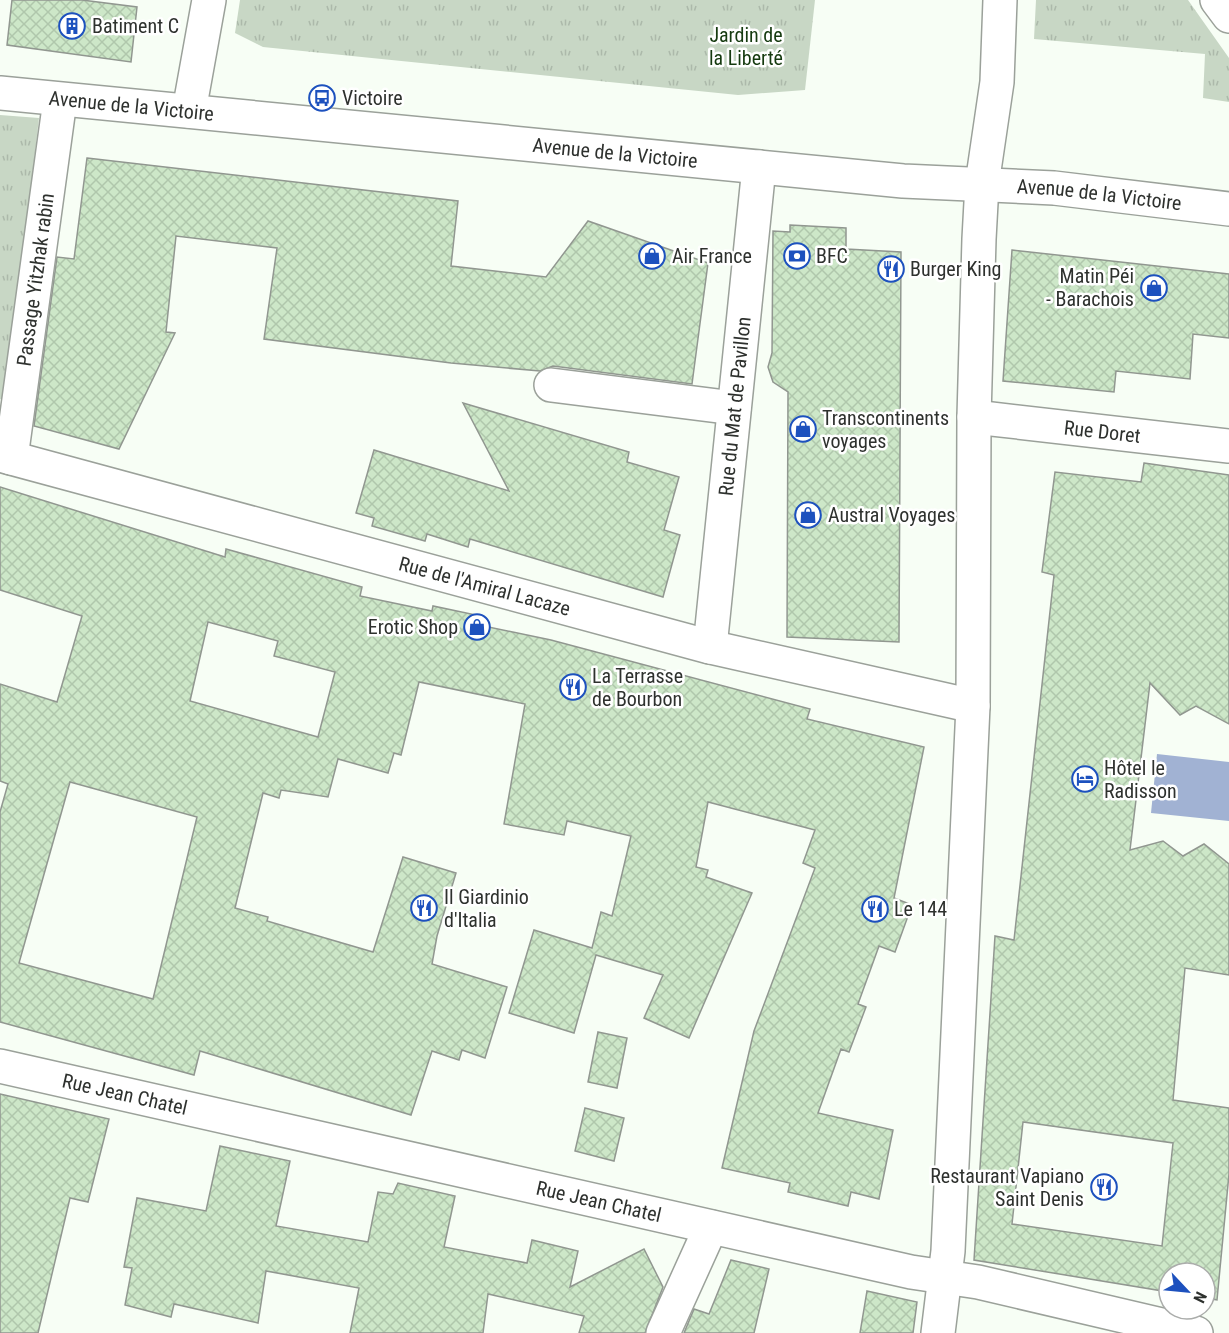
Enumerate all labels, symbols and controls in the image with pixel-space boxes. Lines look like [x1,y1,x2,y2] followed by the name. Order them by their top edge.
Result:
[57,11,87,41] building icon: Batiment C
[92,14,179,38] place label: Batiment C
[709,23,783,70] park label: Jardin de la Liberté
[307,83,337,113] bus stop icon: Victoire
[48,86,215,126] street label: Avenue de la Victoire
[342,86,403,110] place label: Victoire
[532,133,699,173] street label: Avenue de la Victoire
[1016,174,1183,215] street label: Avenue de la Victoire
[12,192,59,368] street label: Passage Yitzhak rabin
[637,241,667,271] shop icon: Air France
[782,241,812,271] bank icon: BFC
[672,244,752,268] place label: Air France
[816,244,848,268] place label: BFC
[876,254,906,284] restaurant icon: Burger King
[910,257,1001,281] place label: Burger King
[1046,264,1134,311] place label: Matin Péi - Barachois
[1139,273,1169,303] shop icon: Matin Péi - Barachois
[713,315,756,497] street label: Rue du Mat de Pavillon
[822,406,949,453] place label: Transcontinents voyages
[788,414,818,444] shop icon: Transcontinents voyages
[1063,415,1142,448] street label: Rue Doret
[793,500,823,530] shop icon: Austral Voyages
[828,503,955,527] place label: Austral Voyages
[396,551,573,621] street label: Rue de l'Amiral Lacaze
[462,612,492,642] shop icon: Erotic Shop
[368,615,458,639] place label: Erotic Shop
[592,664,683,711] place label: La Terrasse de Bourbon
[558,672,588,702] restaurant icon: La Terrasse de Bourbon
[1104,756,1177,803] place label: Hôtel le Radisson
[1070,764,1100,794] hotel icon: Hôtel le Radisson
[444,885,529,932] place label: Il Giardinio d'Italia
[409,893,439,923] restaurant icon: Il Giardinio d'Italia
[860,894,890,924] restaurant icon: Le 144
[894,897,947,921] place label: Le 144
[60,1068,190,1120] street label: Rue Jean Chatel
[930,1164,1084,1211] place label: Restaurant Vapiano Saint Denis
[1089,1172,1119,1202] restaurant icon: Restaurant Vapiano Saint Denis
[534,1176,664,1227] street label: Rue Jean Chatel
[1157,1261,1217,1321] north arrow
[1189,1289,1211,1306] text: N

